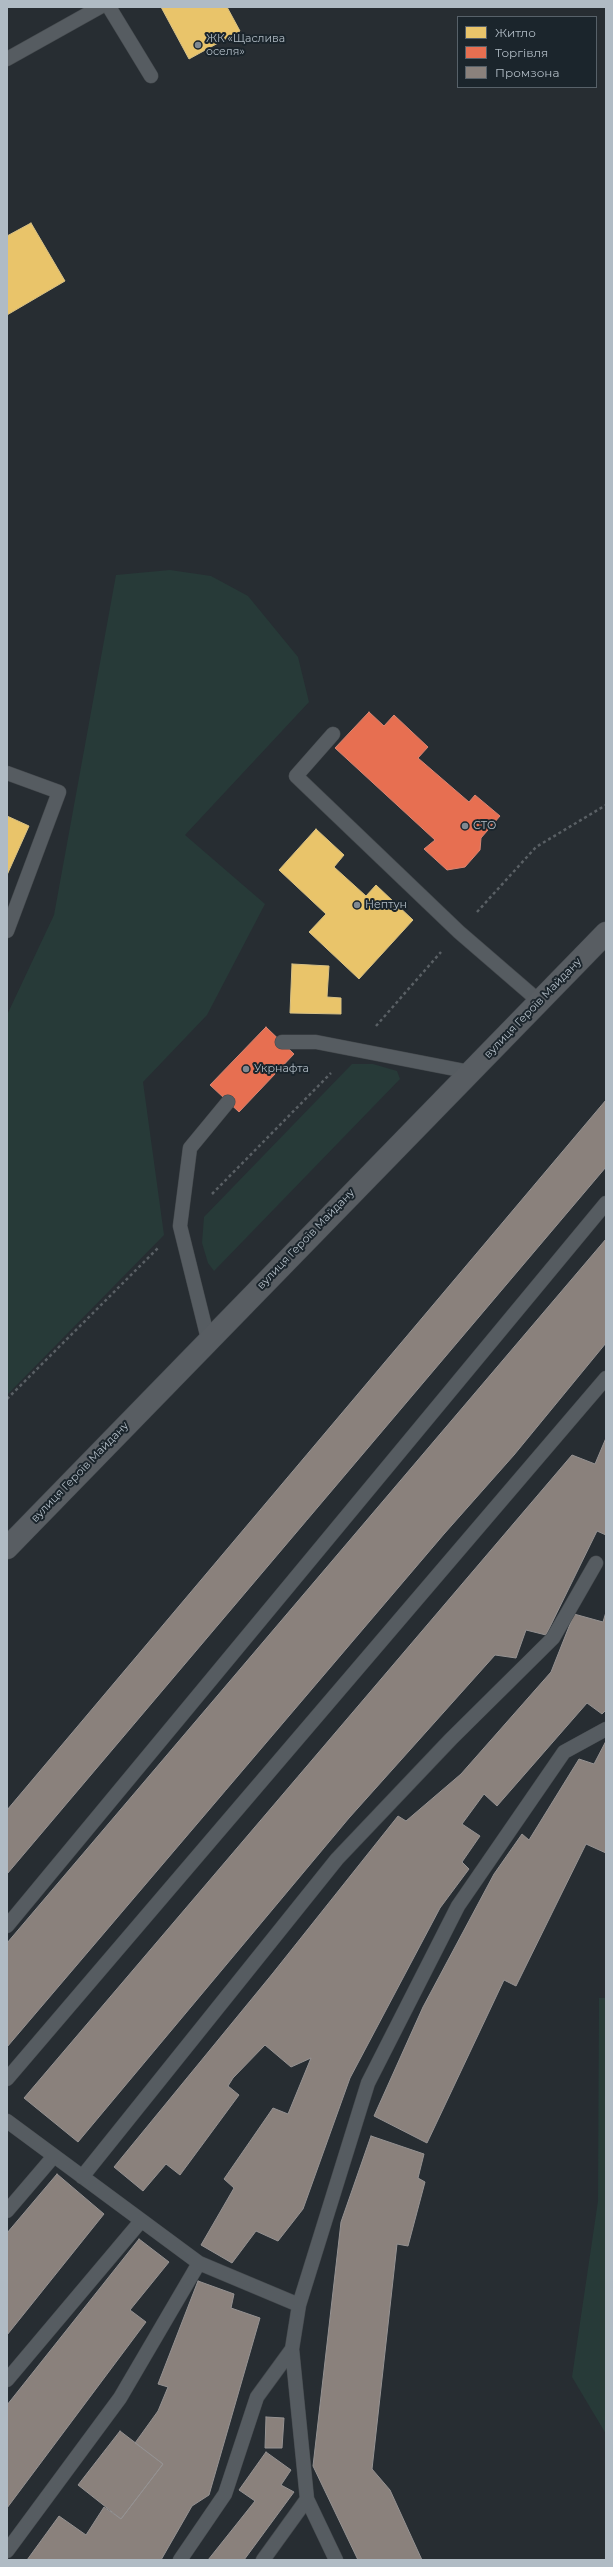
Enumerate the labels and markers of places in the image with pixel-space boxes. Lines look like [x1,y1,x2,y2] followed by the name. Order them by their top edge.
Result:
[206,32,285,58] place label: ЖК «Щаслива оселя»
[193,40,203,50] marker: ЖК «Щаслива оселя»
[473,819,496,833] place label: СТО
[460,821,470,831] marker: СТО
[365,898,407,912] place label: Нептун
[352,900,362,910] marker: Нептун
[254,1062,309,1076] place label: Укрнафта
[241,1064,251,1074] marker: Укрнафта

